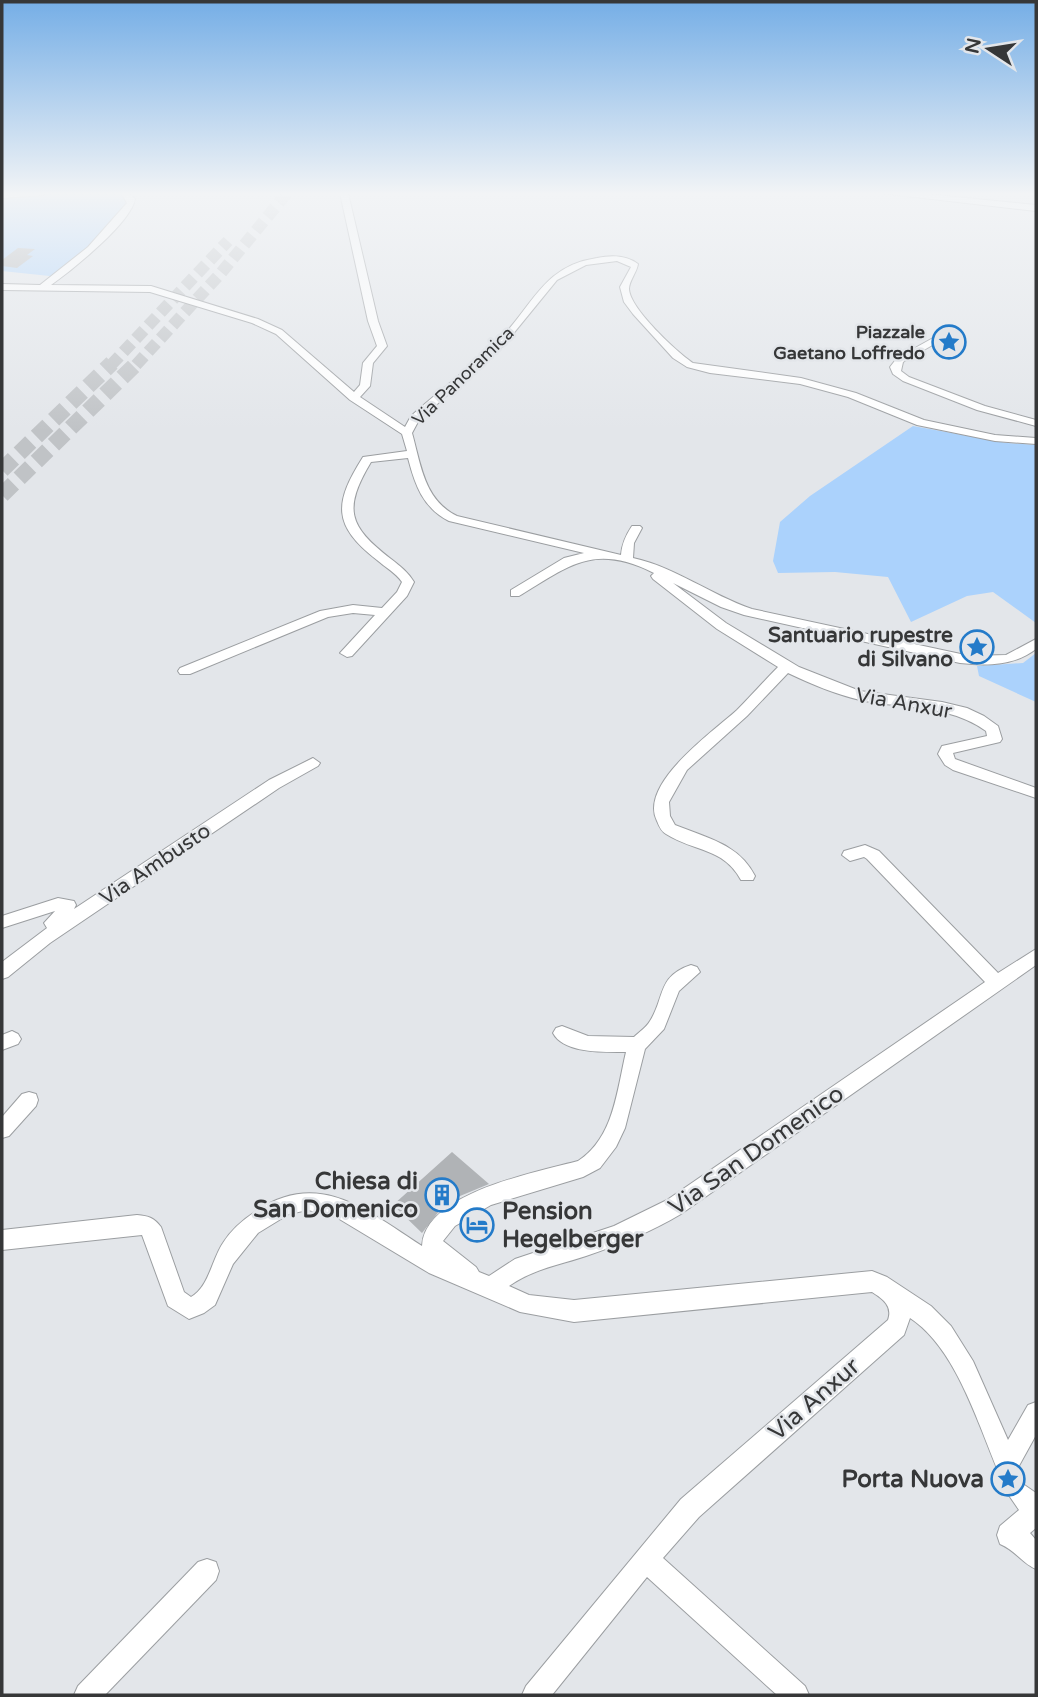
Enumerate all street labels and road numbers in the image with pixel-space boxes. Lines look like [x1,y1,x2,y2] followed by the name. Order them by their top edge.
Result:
[408,322,518,430] street label: Via Panoramica
[854,683,954,724] street label: Via Anxur
[95,818,215,911] street label: Via Ambusto
[663,1079,849,1222] street label: Via San Domenico
[763,1351,866,1447] street label: Via Anxur

